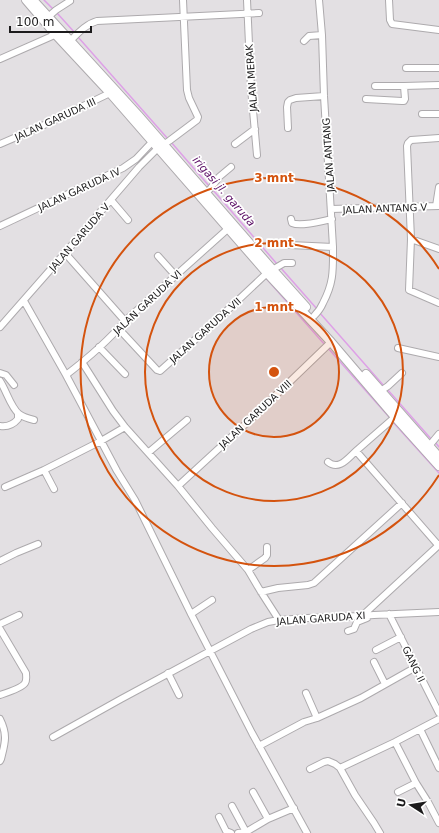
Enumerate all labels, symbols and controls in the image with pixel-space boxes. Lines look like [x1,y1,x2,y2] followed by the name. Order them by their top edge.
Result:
[10,8,91,34] scale bar
[16,15,54,29] text: 100 m
[244,43,259,113] street label: JALAN MERAK
[12,96,97,143] street label: JALAN GARUDA III
[320,117,337,194] street label: JALAN ANTANG
[190,154,258,229] water label: irigasi jl. garuda
[36,166,122,214] street label: JALAN GARUDA IV
[254,171,294,185] text: 3 mnt
[46,201,112,274] street label: JALAN GARUDA V
[342,202,428,216] street label: JALAN ANTANG V
[254,236,294,250] text: 2 mnt
[110,268,184,337] street label: JALAN GARUDA VI
[167,295,243,366] street label: JALAN GARUDA VII
[254,300,294,314] text: 1 mnt
[267,365,281,379] centre of rings
[216,378,294,451] street label: JALAN GARUDA VIII
[275,610,366,627] street label: JALAN GARUDA XI
[400,644,427,684] street label: GANG II
[391,785,431,825] north arrow
[394,797,409,809] text: U

